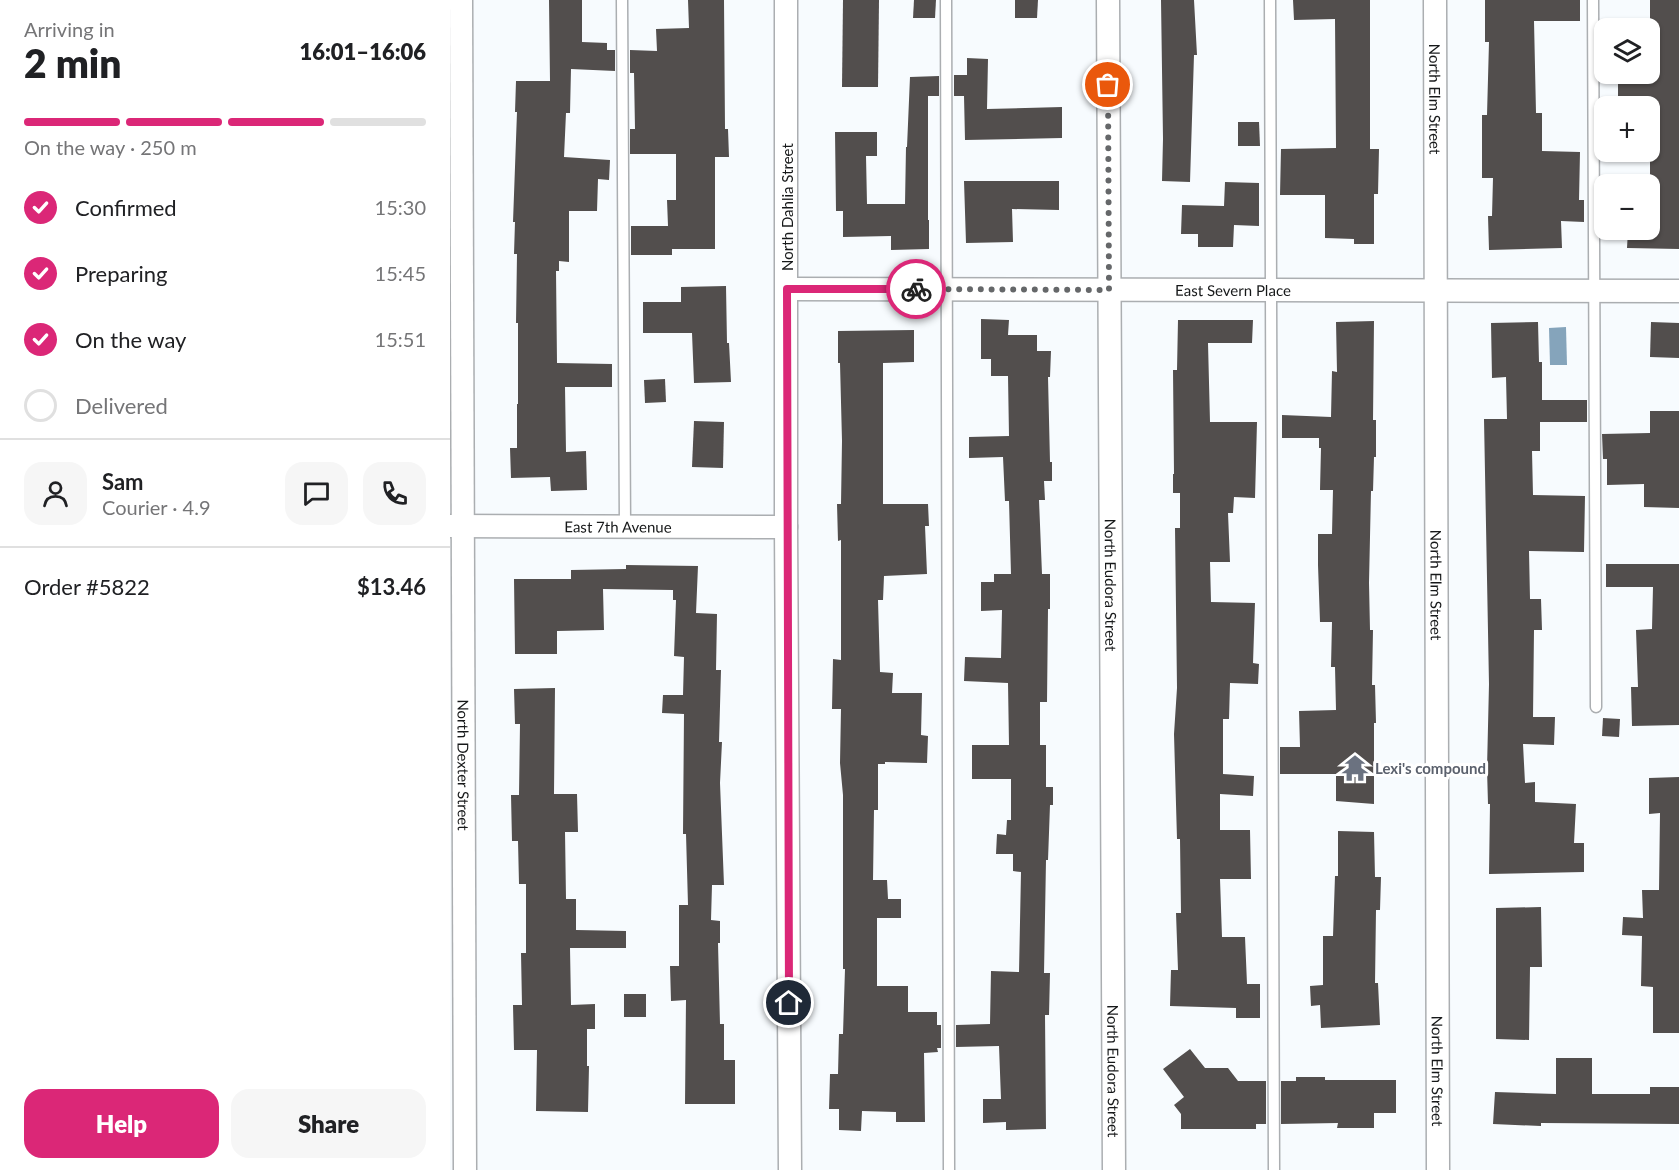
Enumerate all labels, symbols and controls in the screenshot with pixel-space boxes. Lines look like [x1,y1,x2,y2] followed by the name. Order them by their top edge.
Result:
[24,17,115,41] text: Arriving in
[1594,18,1660,240] map controls
[1594,18,1660,84] button: layers
[300,38,426,65] text: 16:01–16:06
[24,40,121,86] text: 2 min
[1426,44,1444,155] street label: North Elm Street
[1082,59,1133,110] pin
[1091,68,1124,101] icon: bag
[1594,96,1660,162] button: +
[24,135,197,159] text: On the way · 250 m
[778,143,796,271] street label: North Dahlia Street
[1594,174,1660,240] button: −
[24,191,57,224] icon: check
[75,194,177,221] text: Confirmed
[375,195,426,219] text: 15:30
[24,257,57,290] icon: check
[886,259,946,319] courier
[75,260,167,287] text: Preparing
[375,261,426,285] text: 15:45
[900,273,933,306] icon: bike
[1175,281,1291,299] street label: East Severn Place
[24,323,57,356] icon: check
[75,326,186,353] text: On the way
[375,327,426,351] text: 15:51
[75,392,168,419] text: Delivered
[24,462,87,525] button: person
[285,462,348,525] button: chat
[363,462,426,525] button: phone
[102,468,144,495] text: Sam
[102,495,211,519] text: Courier · 4.9
[564,517,672,536] street label: East 7th Avenue
[1102,519,1120,652] street label: North Eudora Street
[1427,530,1446,641] street label: North Elm Street
[24,573,150,600] text: Order #5822
[357,573,426,600] text: $13.46
[454,699,473,831] street label: North Dexter Street
[1340,753,1370,783] temple icon: Lexi's compound
[1375,759,1486,777] place label: Lexi's compound
[763,977,814,1028] pin
[772,986,805,1019] icon: home
[1104,1005,1123,1138] street label: North Eudora Street
[1429,1016,1447,1127] street label: North Elm Street
[24,1089,219,1158] button: Help
[231,1089,426,1158] button: Share

